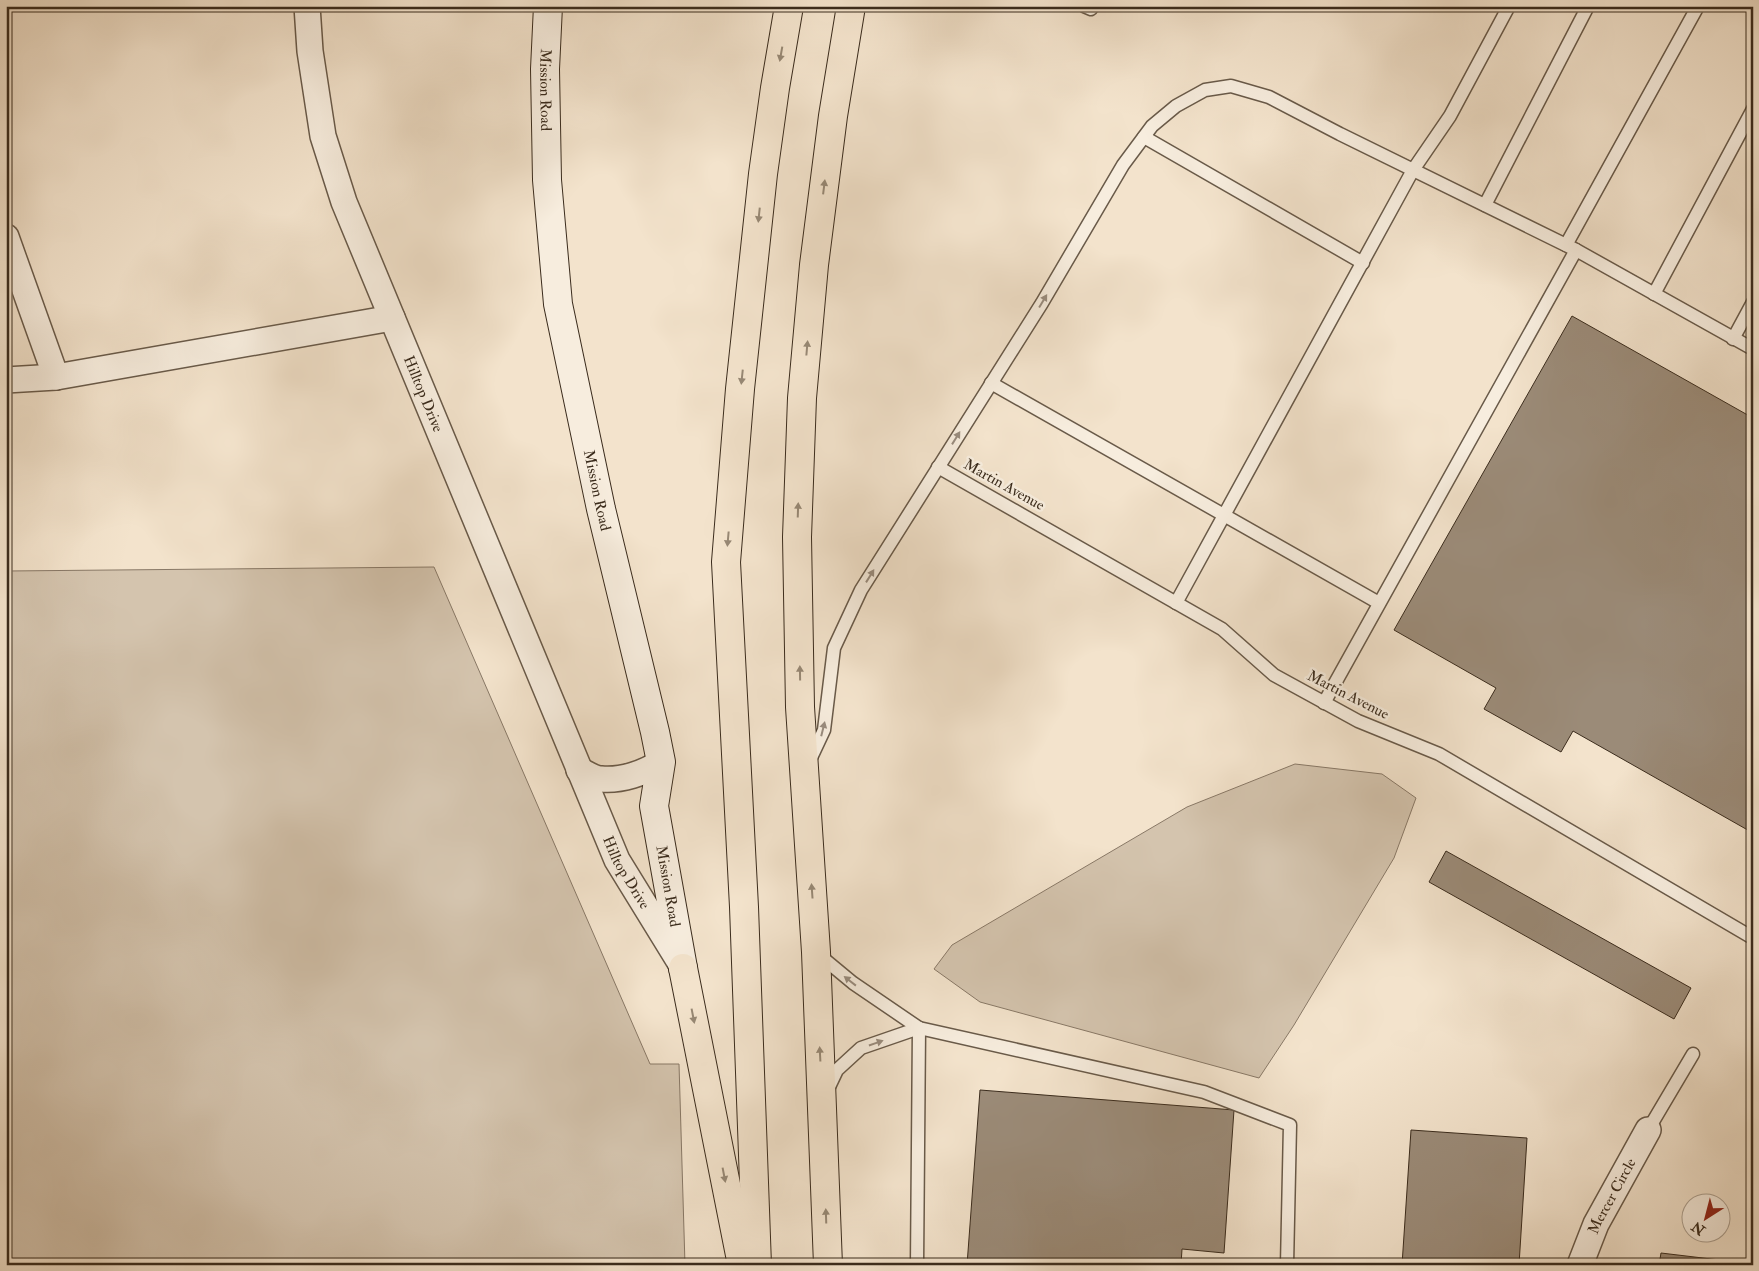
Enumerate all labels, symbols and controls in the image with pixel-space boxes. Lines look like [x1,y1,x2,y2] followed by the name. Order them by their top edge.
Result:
[776,47,784,63] one-way arrow
[535,48,556,132] street label: Mission Road
[820,178,828,194] one-way arrow
[755,208,763,224] one-way arrow
[1039,294,1048,307] one-way arrow
[803,340,811,356] one-way arrow
[399,353,448,435] street label: Hilltop Drive
[737,369,745,385] one-way arrow
[951,431,961,445] one-way arrow
[579,448,616,533] street label: Mission Road
[960,455,1048,515] street label: Martin Avenue
[794,502,802,518] one-way arrow
[723,531,731,547] one-way arrow
[866,569,875,582] one-way arrow
[795,665,803,681] one-way arrow
[1304,666,1392,724] street label: Martin Avenue
[819,721,827,736] one-way arrow
[599,833,654,913] street label: Hilltop Drive
[652,844,685,929] street label: Mission Road
[807,883,815,899] one-way arrow
[844,975,857,986] one-way arrow
[689,1008,697,1023] one-way arrow
[869,1039,884,1046] one-way arrow
[815,1045,823,1061] one-way arrow
[1584,1155,1640,1237] street label: Mercer Circle
[721,1168,729,1184] one-way arrow
[1682,1194,1732,1244] north arrow
[821,1208,829,1224] one-way arrow
[1688,1217,1710,1239] text: N

